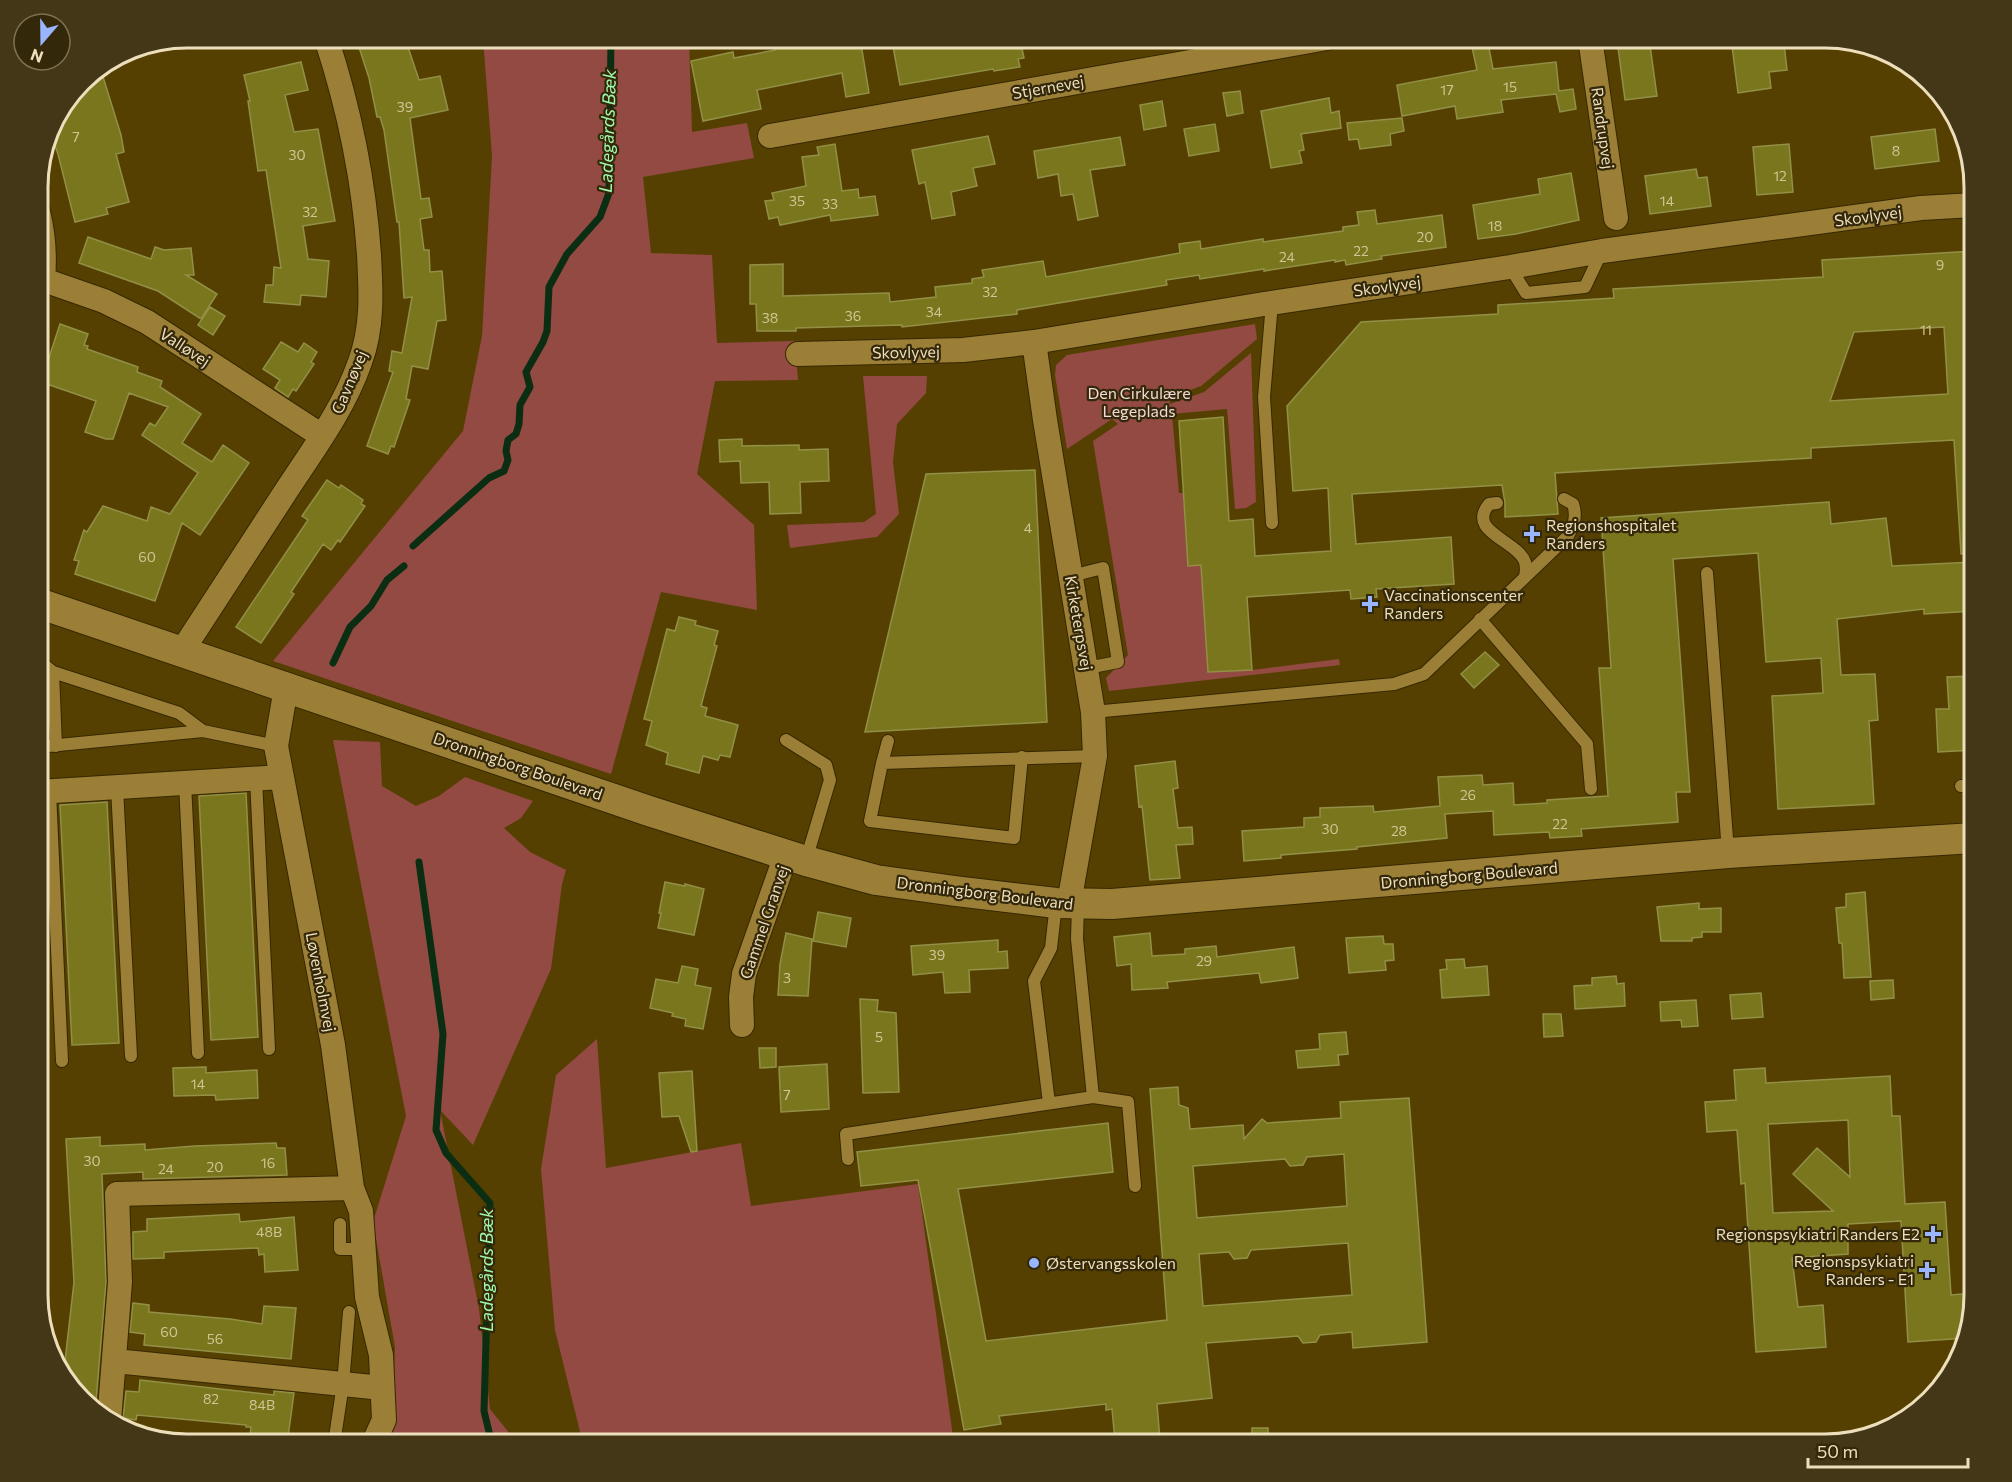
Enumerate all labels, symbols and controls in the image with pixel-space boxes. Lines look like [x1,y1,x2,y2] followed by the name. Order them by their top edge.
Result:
[12,12,72,72] north arrow
[28,46,46,68] text: N
[594,68,620,193] water label: Ladegårds Bæk
[1011,71,1085,102] street label: Stjernevej
[1503,78,1517,95] house number: 15
[1440,81,1454,98] house number: 17
[1588,86,1619,170] street label: Randrupvej
[397,98,413,115] house number: 39
[72,128,80,145] house number: 7
[1892,142,1900,159] house number: 8
[288,146,306,163] house number: 30
[1773,167,1787,184] house number: 12
[789,192,805,209] house number: 35
[1660,192,1675,209] house number: 14
[822,195,838,212] house number: 33
[1833,201,1903,230] street label: Skovlyvej
[302,203,318,220] house number: 32
[1488,217,1502,234] house number: 18
[1417,228,1433,245] house number: 20
[1353,242,1369,259] house number: 22
[1279,248,1296,265] house number: 24
[1936,256,1944,273] house number: 9
[1352,271,1422,300] street label: Skovlyvej
[982,283,998,300] house number: 32
[926,303,943,320] house number: 34
[845,307,861,324] house number: 36
[762,309,778,326] house number: 38
[1920,321,1932,338] house number: 11
[156,323,214,370] street label: Valløvej
[872,341,940,362] street label: Skovlyvej
[327,347,370,416] street label: Gavnøvej
[1087,383,1191,420] park label: Den Cirkulære Legeplads
[1546,515,1677,552] place label: Regionshospitalet Randers
[1024,519,1033,536] house number: 4
[1523,525,1541,543] marker: Regionshospitalet Randers
[138,548,156,565] house number: 60
[1062,574,1097,672] street label: Kirketerpsvej
[1384,585,1524,622] place label: Vaccinationscenter Randers
[1361,595,1379,613] marker: Vaccinationscenter Randers
[431,728,605,803] street label: Dronningborg Boulevard
[1460,786,1476,803] house number: 26
[1552,815,1568,832] house number: 22
[1321,820,1339,837] house number: 30
[1391,822,1407,839] house number: 28
[1380,857,1558,892] street label: Dronningborg Boulevard
[735,862,792,981] street label: Gammel Granvej
[896,872,1074,913] street label: Dronningborg Boulevard
[303,931,340,1033] street label: Løvenholmvej
[929,946,945,963] house number: 39
[1196,952,1212,969] house number: 29
[783,969,791,986] house number: 3
[875,1028,883,1045] house number: 5
[191,1075,206,1092] house number: 14
[783,1086,791,1103] house number: 7
[83,1152,101,1169] house number: 30
[261,1154,275,1171] house number: 16
[207,1158,223,1175] house number: 20
[158,1160,175,1177] house number: 24
[475,1207,497,1332] water label: Ladegårds Bæk
[256,1223,282,1240] house number: 48B
[1716,1224,1920,1243] place label: Regionspsykiatri Randers E2
[1924,1225,1942,1243] marker: Regionspsykiatri Randers E2
[1794,1251,1914,1288] place label: Regionspsykiatri Randers - E1
[1046,1253,1176,1272] place label: Østervangsskolen
[1027,1256,1041,1270] marker: Østervangsskolen
[1918,1261,1936,1279] marker: Regionspsykiatri Randers - E1
[160,1323,178,1340] house number: 60
[207,1330,223,1347] house number: 56
[203,1390,219,1407] house number: 82
[249,1396,275,1413] house number: 84B
[1808,1431,1968,1469] scale bar
[1817,1440,1858,1462] text: 50 m

